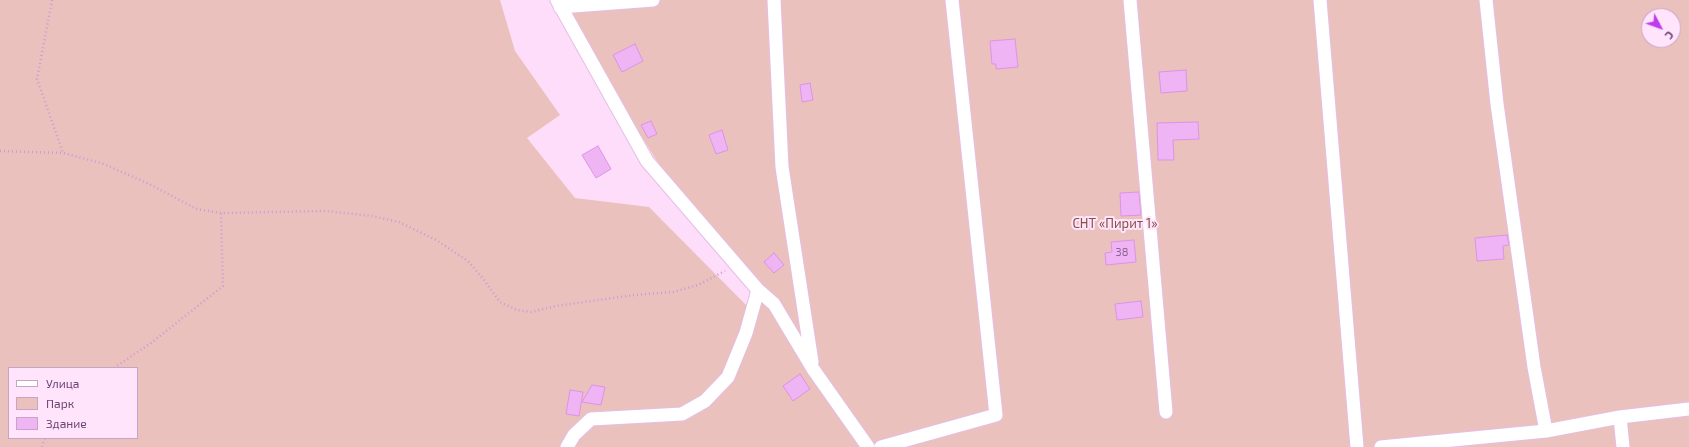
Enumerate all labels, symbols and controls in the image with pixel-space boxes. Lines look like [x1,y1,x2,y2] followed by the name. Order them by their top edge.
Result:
[1641,8,1681,48] north arrow
[1663,29,1677,42] text: С
[1072,216,1158,232] park label: СНТ «Пирит 1»
[1116,245,1128,259] house number: 38
[8,367,138,439] legend
[46,376,79,390] text: Улица
[46,396,74,410] text: Парк
[46,416,87,430] text: Здание

